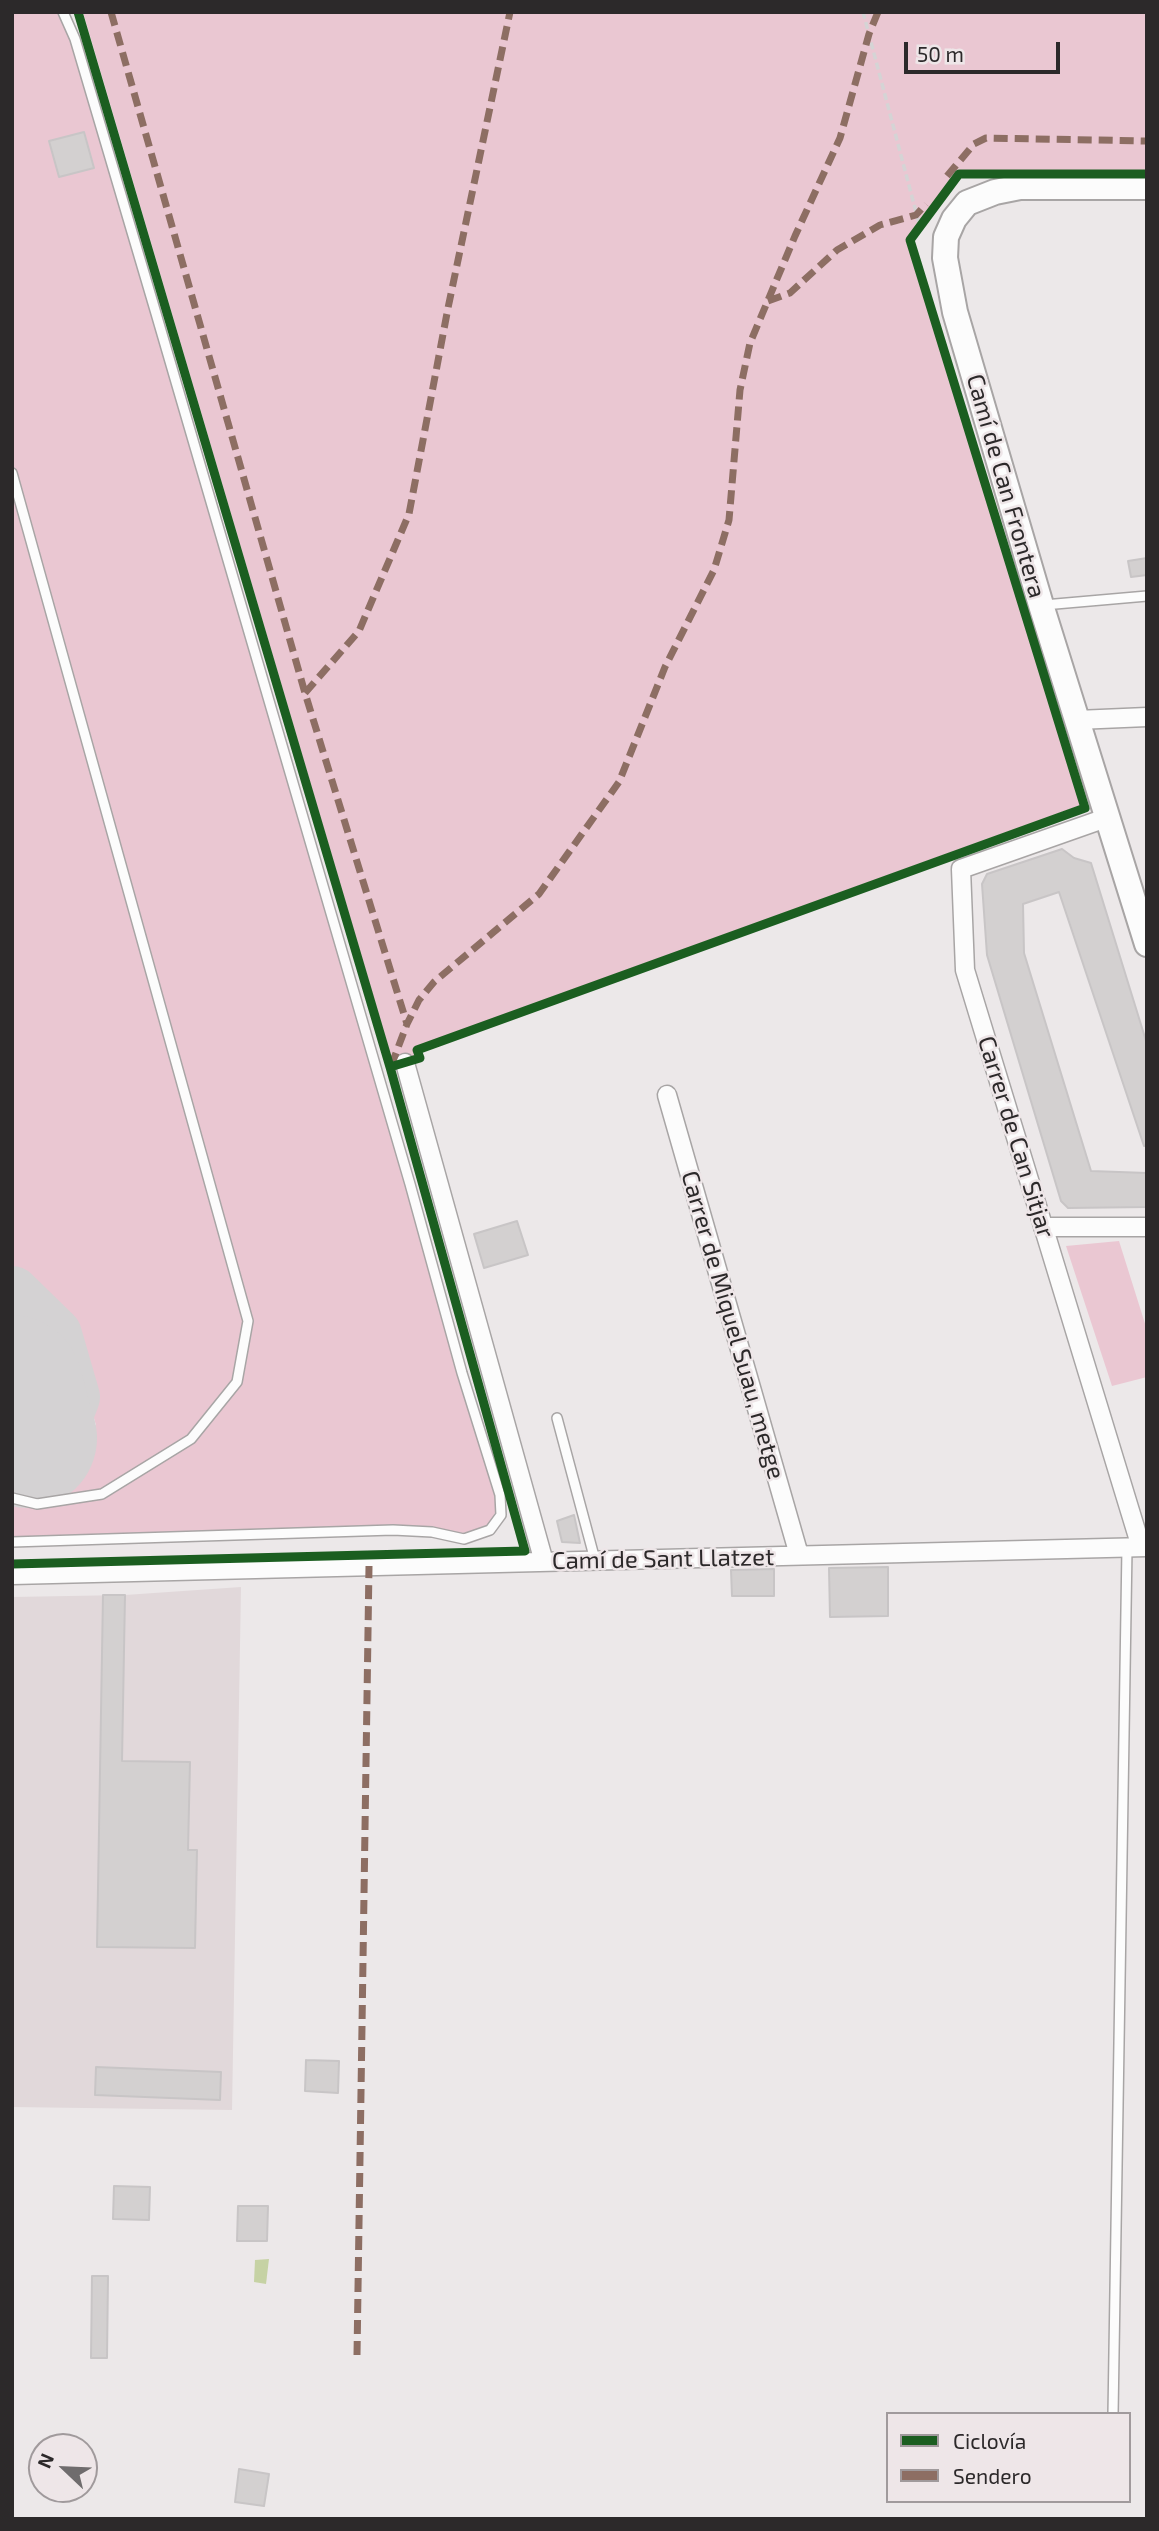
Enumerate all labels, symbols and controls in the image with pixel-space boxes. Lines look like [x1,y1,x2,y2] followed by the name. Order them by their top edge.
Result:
[907,28,1063,72] scale bar
[917,41,964,66] text: 50 m
[960,371,1052,601] street label: Camí de Can Frontera
[972,1033,1060,1241] street label: Carrer de Can Sitjar
[675,1167,791,1483] street label: Carrer de Miquel Suau, metge
[552,1543,774,1575] street label: Camí de Sant Llatzet
[886,2412,1131,2503] legend
[953,2428,1026,2453] text: Ciclovía
[28,2433,98,2503] north arrow
[32,2450,58,2471] text: N
[953,2463,1032,2488] text: Sendero

